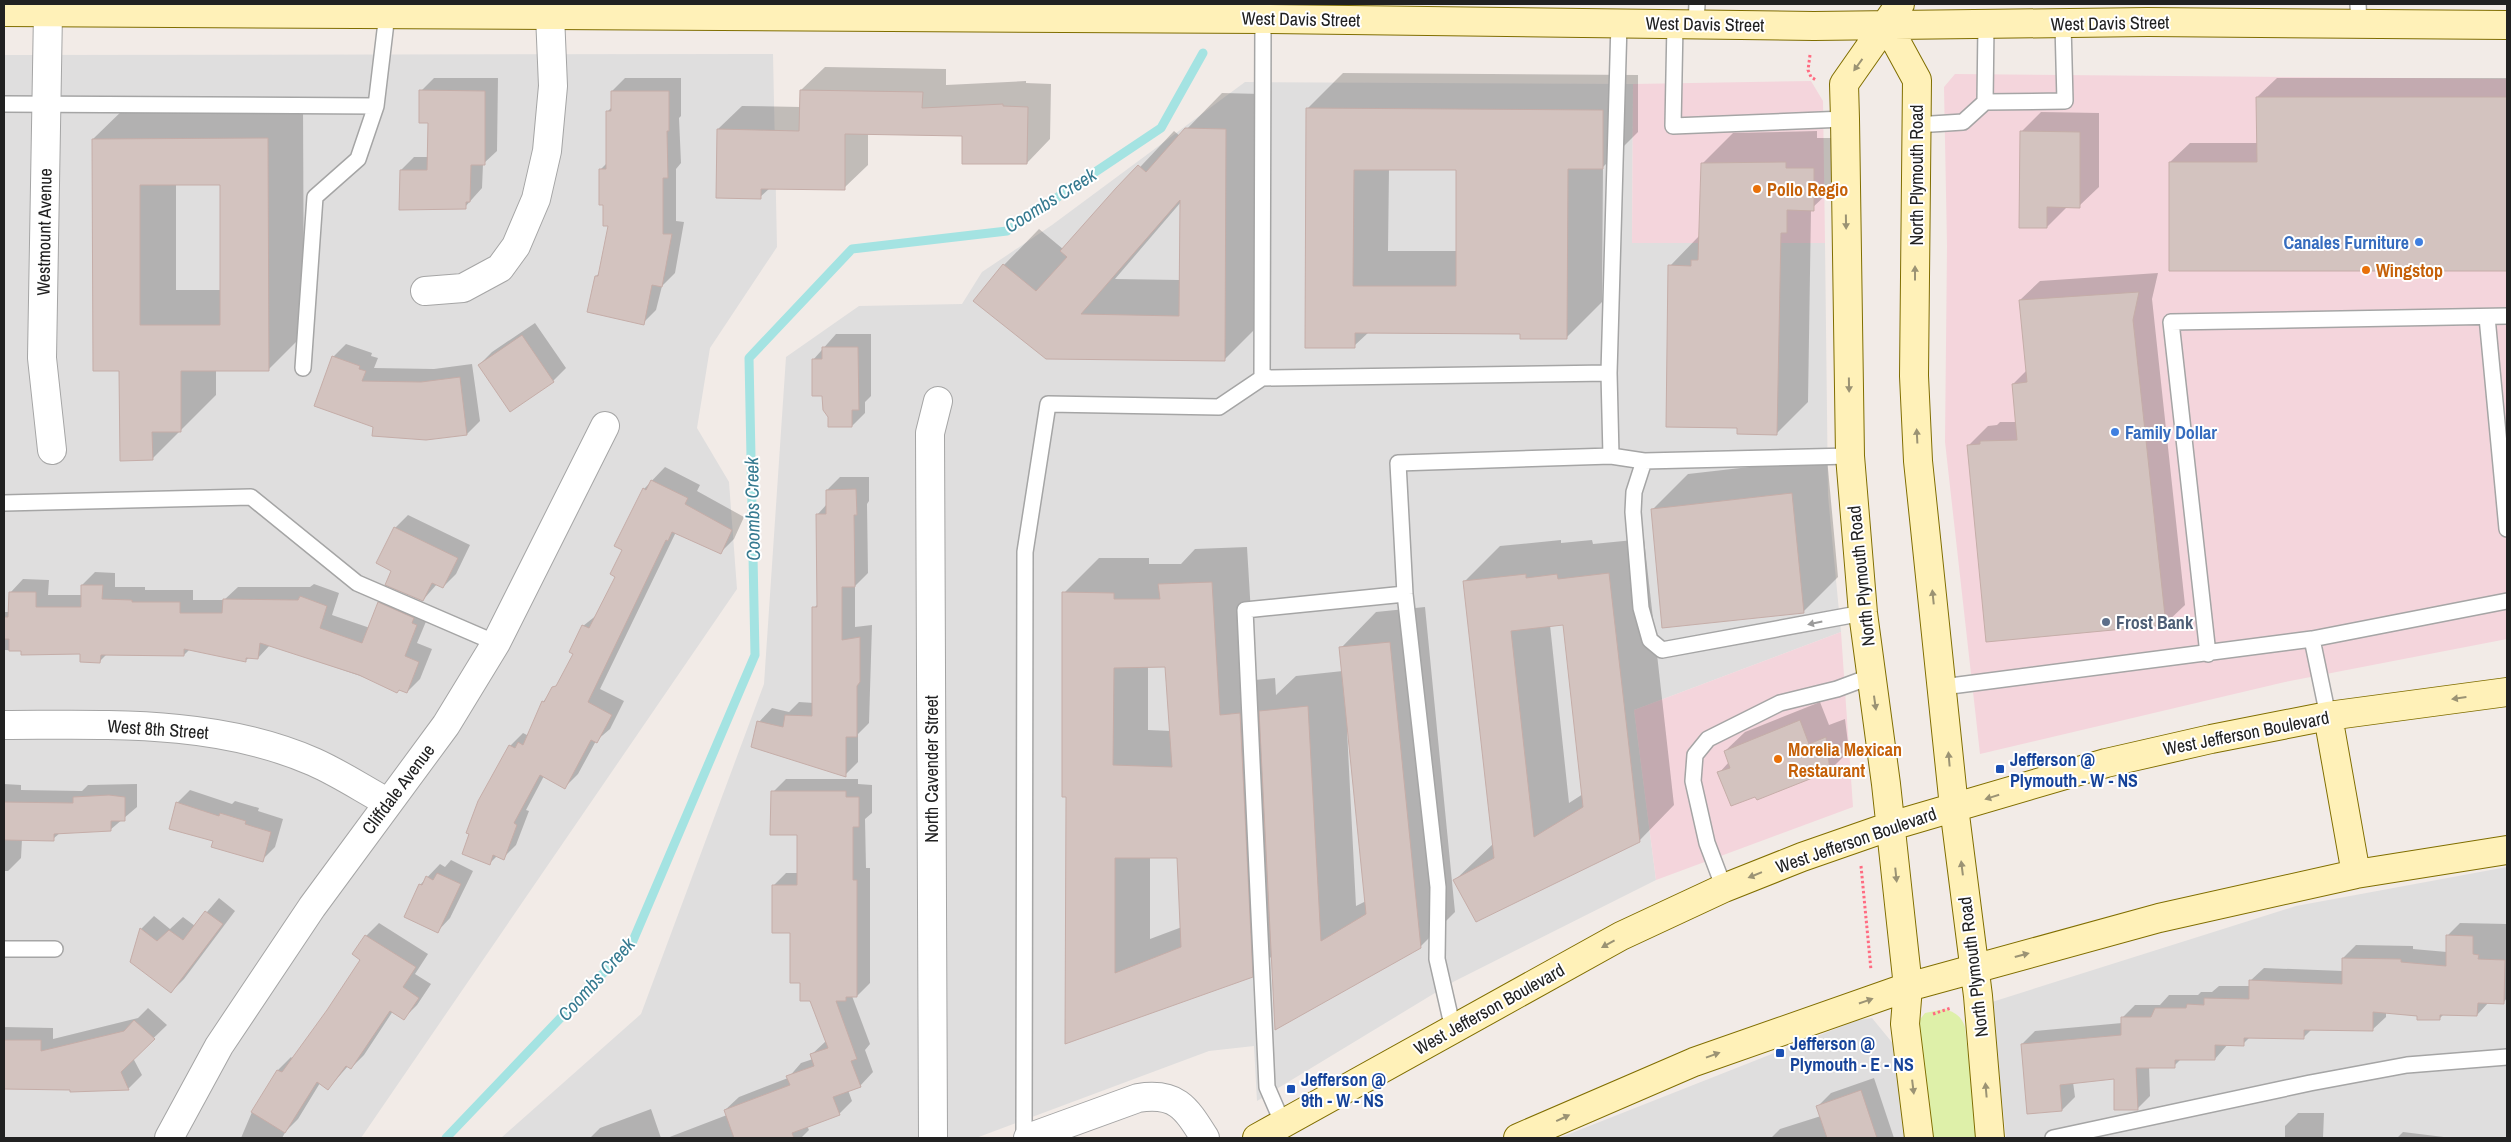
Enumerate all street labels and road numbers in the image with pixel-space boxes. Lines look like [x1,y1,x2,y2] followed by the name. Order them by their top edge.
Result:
[1241,5,1361,33] street label: West Davis Street
[2050,9,2170,37] street label: West Davis Street
[1645,10,1765,38] street label: West Davis Street
[1904,104,1929,246] street label: North Plymouth Road
[30,168,58,296] street label: Westmount Avenue
[1841,505,1881,647] street label: North Plymouth Road
[919,695,944,843] street label: North Cavender Street
[2161,705,2331,761] street label: West Jefferson Boulevard
[107,713,209,745] street label: West 8th Street
[356,739,440,839] street label: Cliffdale Avenue
[1772,801,1940,879] street label: West Jefferson Boulevard
[1952,895,1994,1039] street label: North Plymouth Road
[1409,957,1569,1061] street label: West Jefferson Boulevard

